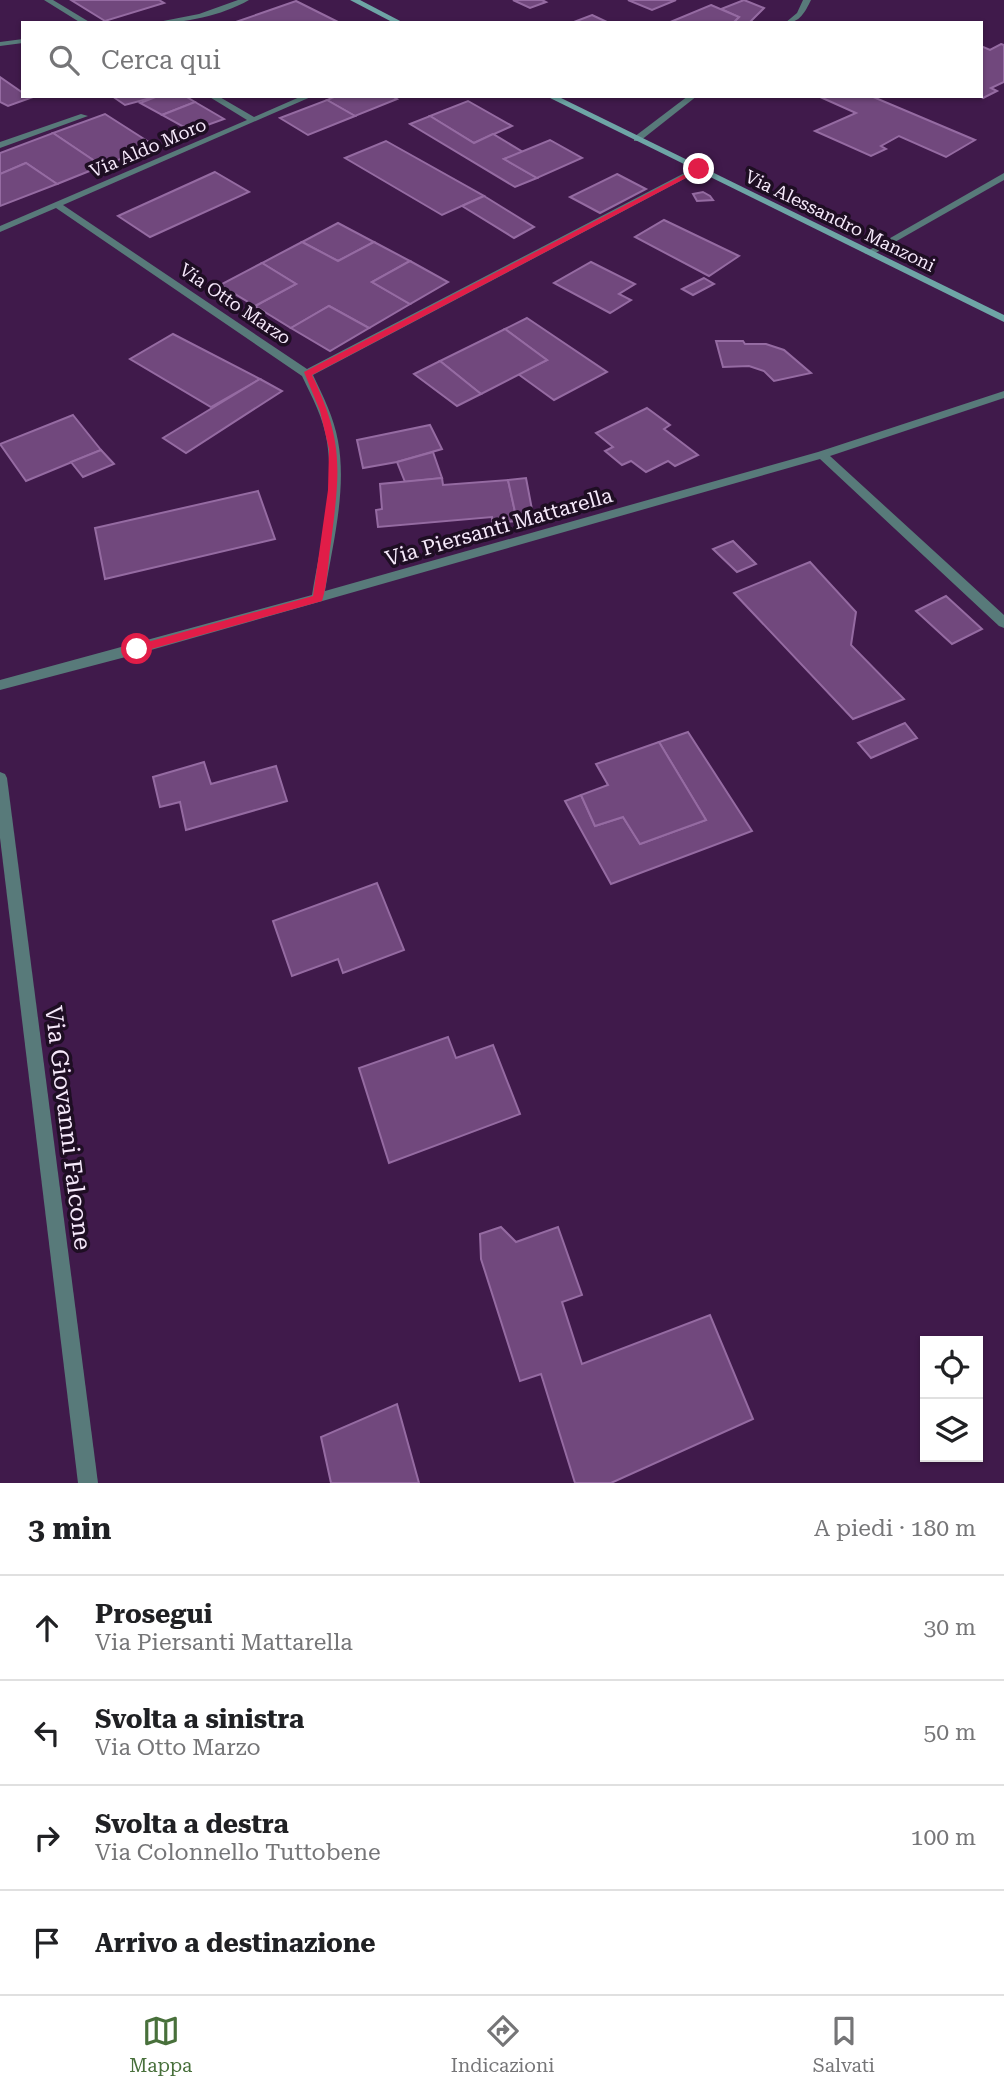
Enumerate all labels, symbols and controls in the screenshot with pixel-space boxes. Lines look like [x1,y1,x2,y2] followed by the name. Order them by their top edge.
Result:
[21,21,983,98] search box
[45,41,83,79] icon: search
[101,45,221,75] text: Cerca qui
[86,114,209,182] street label: Via Aldo Moro
[683,153,714,184] route end
[742,165,939,276] street label: Via Alessandro Manzoni
[176,259,295,349] street label: Via Otto Marzo
[383,483,616,571] street label: Via Piersanti Mattarella
[121,633,152,664] route start
[39,1004,97,1252] street label: Via Giovanni Falcone
[920,1336,983,1462] map controls
[920,1336,983,1399] button: locate
[920,1399,983,1462] button: layers
[28,1511,111,1546] text: 3 min
[814,1515,976,1542] text: A piedi · 180 m
[95,1599,212,1629] text: Prosegui
[28,1609,66,1647] icon: ahead
[923,1614,976,1641] text: 30 m
[95,1629,353,1656] text: Via Piersanti Mattarella
[95,1704,304,1734] text: Svolta a sinistra
[28,1714,66,1752] icon: left
[923,1719,976,1746] text: 50 m
[95,1734,261,1761] text: Via Otto Marzo
[95,1809,289,1839] text: Svolta a destra
[28,1819,66,1857] icon: right
[911,1824,976,1851] text: 100 m
[95,1839,381,1866] text: Via Colonnello Tuttobene
[28,1924,66,1962] icon: arrive
[95,1928,376,1958] text: Arrivo a destinazione
[129,2012,192,2077] tab: Mappa
[451,2012,554,2077] tab: Indicazioni
[813,2012,875,2077] tab: Salvati

